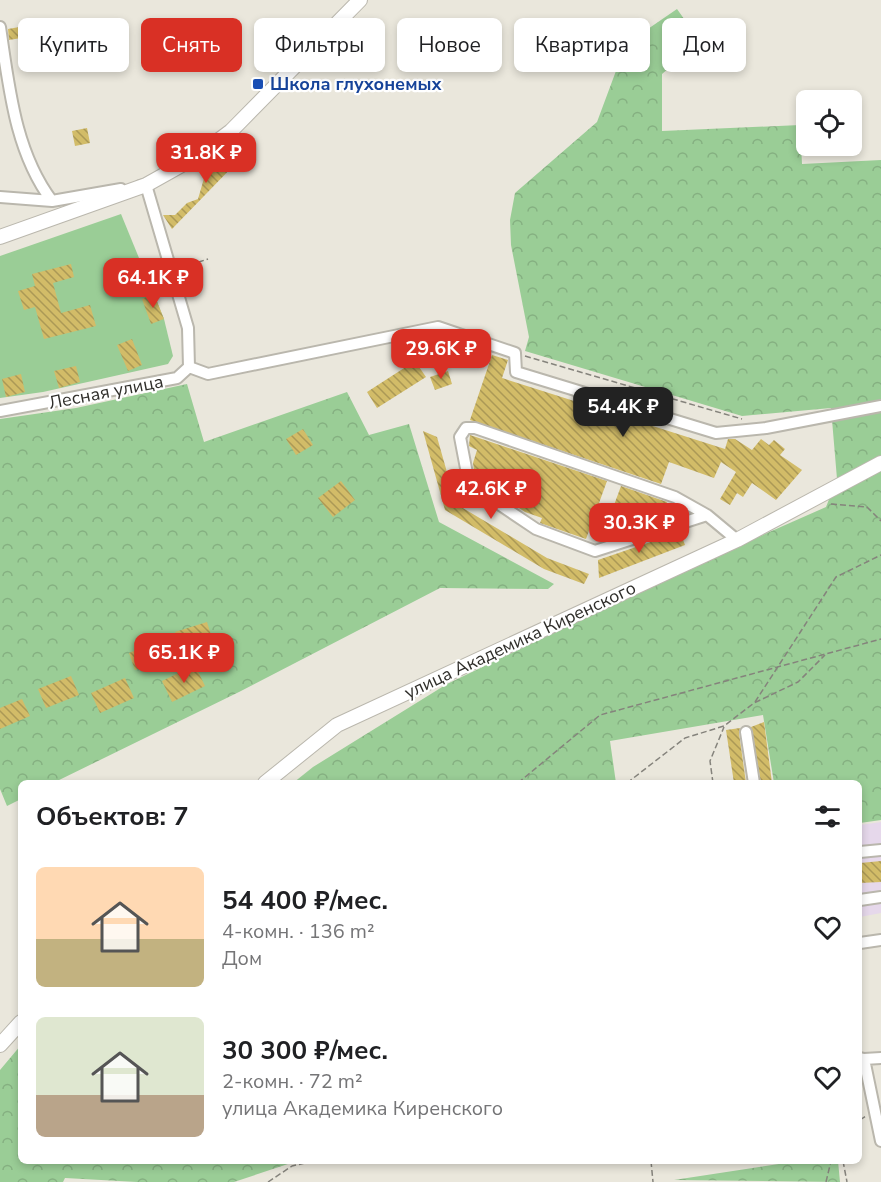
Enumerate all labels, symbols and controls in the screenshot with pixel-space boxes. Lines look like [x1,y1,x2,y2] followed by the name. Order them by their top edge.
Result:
[18,18,129,72] chip: Купить
[141,18,242,72] chip: Снять
[254,18,385,72] chip: Фильтры
[397,18,502,72] chip: Новое
[514,18,650,72] chip: Квартира
[662,18,746,72] chip: Дом
[270,72,442,96] place label: Школа глухонемых
[251,77,265,91] marker: Школа глухонемых
[796,90,862,156] map controls
[796,90,862,156] button: locate
[151,133,261,184] pin: 31.8K ₽
[170,139,242,166] text: 31.8K ₽
[98,258,208,309] pin: 64.1K ₽
[117,264,189,291] text: 64.1K ₽
[386,329,496,380] pin: 29.6K ₽
[405,335,477,362] text: 29.6K ₽
[47,369,165,415] street label: Лесная улица
[568,387,678,438] pin: 54.4K ₽
[587,393,659,420] text: 54.4K ₽
[436,469,546,520] pin: 42.6K ₽
[455,475,527,502] text: 42.6K ₽
[584,503,694,554] pin: 30.3K ₽
[603,509,675,536] text: 30.3K ₽
[400,576,640,704] street label: улица Академика Киренского
[129,633,239,684] pin: 65.1K ₽
[148,639,220,666] text: 65.1K ₽
[36,799,189,834] text: Объектов: 7
[811,800,844,833] icon: filters
[222,883,388,918] text: 54 400 ₽/мес.
[84,891,156,963] icon: home
[811,911,844,944] icon: heart
[222,918,375,945] text: 4-комн. · 136 m²
[222,945,262,972] text: Дом
[222,1033,388,1068] text: 30 300 ₽/мес.
[84,1041,156,1113] icon: home
[811,1061,844,1094] icon: heart
[222,1068,363,1095] text: 2-комн. · 72 m²
[222,1095,503,1122] text: улица Академика Киренского

